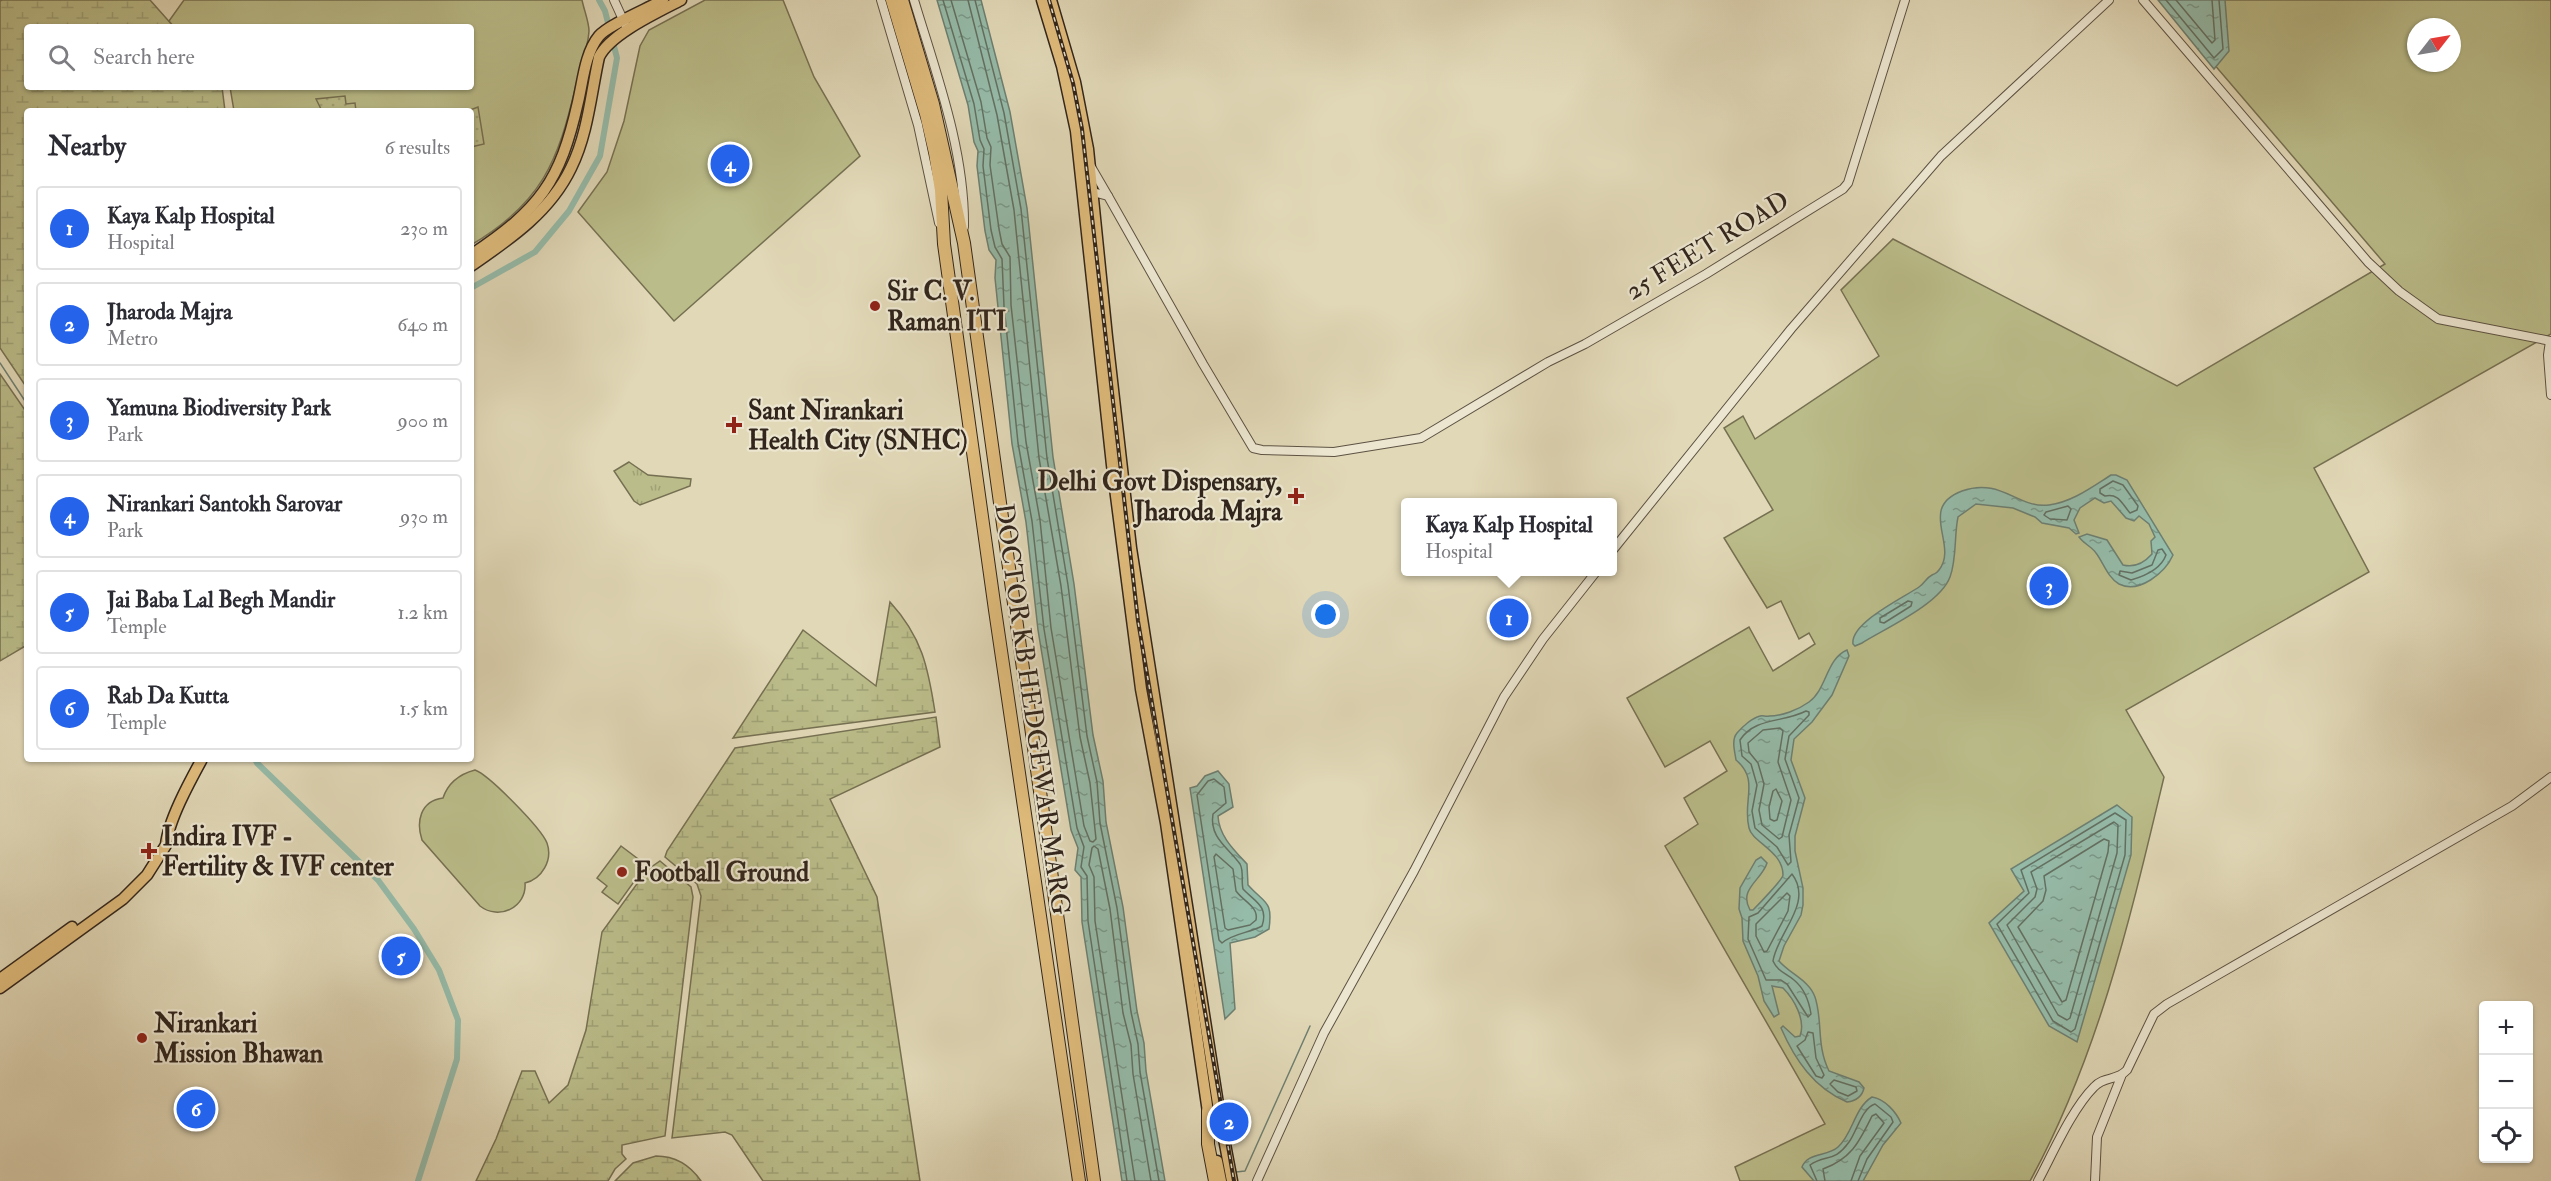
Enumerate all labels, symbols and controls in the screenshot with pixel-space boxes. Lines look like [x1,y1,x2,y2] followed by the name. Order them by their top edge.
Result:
[2407,18,2461,72] north arrow
[24,24,474,90] search box
[45,41,78,74] icon: search
[93,43,195,71] text: Search here
[48,131,126,163] text: Nearby
[384,135,450,160] text: 6 results
[710,142,750,186] pin: 4
[1620,184,1795,307] street label: 25 FEET ROAD
[107,202,275,230] text: Kaya Kalp Hospital
[66,216,73,241] text: 1
[400,216,448,241] text: 230 m
[107,230,175,255] text: Hospital
[887,276,1006,338] place label: Sir C. V. Raman ITI
[107,298,232,326] text: Jharoda Majra
[868,299,882,313] marker: Sir C. V. Raman ITI
[64,312,75,337] text: 2
[397,312,448,337] text: 640 m
[107,326,158,351] text: Metro
[107,394,331,422] text: Yamuna Biodiversity Park
[748,395,968,458] place label: Sant Nirankari Health City (SNHC)
[66,408,73,433] text: 3
[398,408,448,433] text: 900 m
[725,416,743,434] marker: Sant Nirankari Health City (SNHC)
[107,422,143,447] text: Park
[1037,466,1283,528] place label: Delhi Govt Dispensary, Jharoda Majra
[1287,487,1305,505] marker: Delhi Govt Dispensary, Jharoda Majra
[107,490,342,518] text: Nirankari Santokh Sarovar
[1401,498,1617,576] popup
[987,501,1077,917] street label: DOCTOR KB HEDGEWAR MARG
[64,504,75,529] text: 4
[400,504,448,529] text: 930 m
[1425,511,1593,539] text: Kaya Kalp Hospital
[107,518,143,543] text: Park
[1425,539,1493,564] text: Hospital
[2030,564,2068,608] pin: 3
[107,586,335,614] text: Jai Baba Lal Begh Mandir
[1490,596,1528,640] pin: 1
[65,600,74,625] text: 5
[398,600,448,625] text: 1.2 km
[1311,600,1340,629] your location
[107,614,167,639] text: Temple
[107,682,228,710] text: Rab Da Kutta
[64,696,75,721] text: 6
[399,696,448,721] text: 1.5 km
[107,710,167,735] text: Temple
[162,821,394,884] place label: Indira IVF - Fertility & IVF center
[140,842,158,860] marker: Indira IVF - Fertility & IVF center
[634,857,809,889] place label: Football Ground
[615,865,629,879] marker: Football Ground
[382,934,420,978] pin: 5
[2479,1001,2533,1163] map controls
[2479,1001,2533,1055] button: +
[153,1008,324,1070] place label: Nirankari Mission Bhawan
[135,1031,149,1045] marker: Nirankari Mission Bhawan
[2479,1055,2533,1109] button: −
[176,1086,216,1132] pin: 6
[1210,1100,1248,1144] pin: 2
[2479,1109,2533,1163] button: locate

